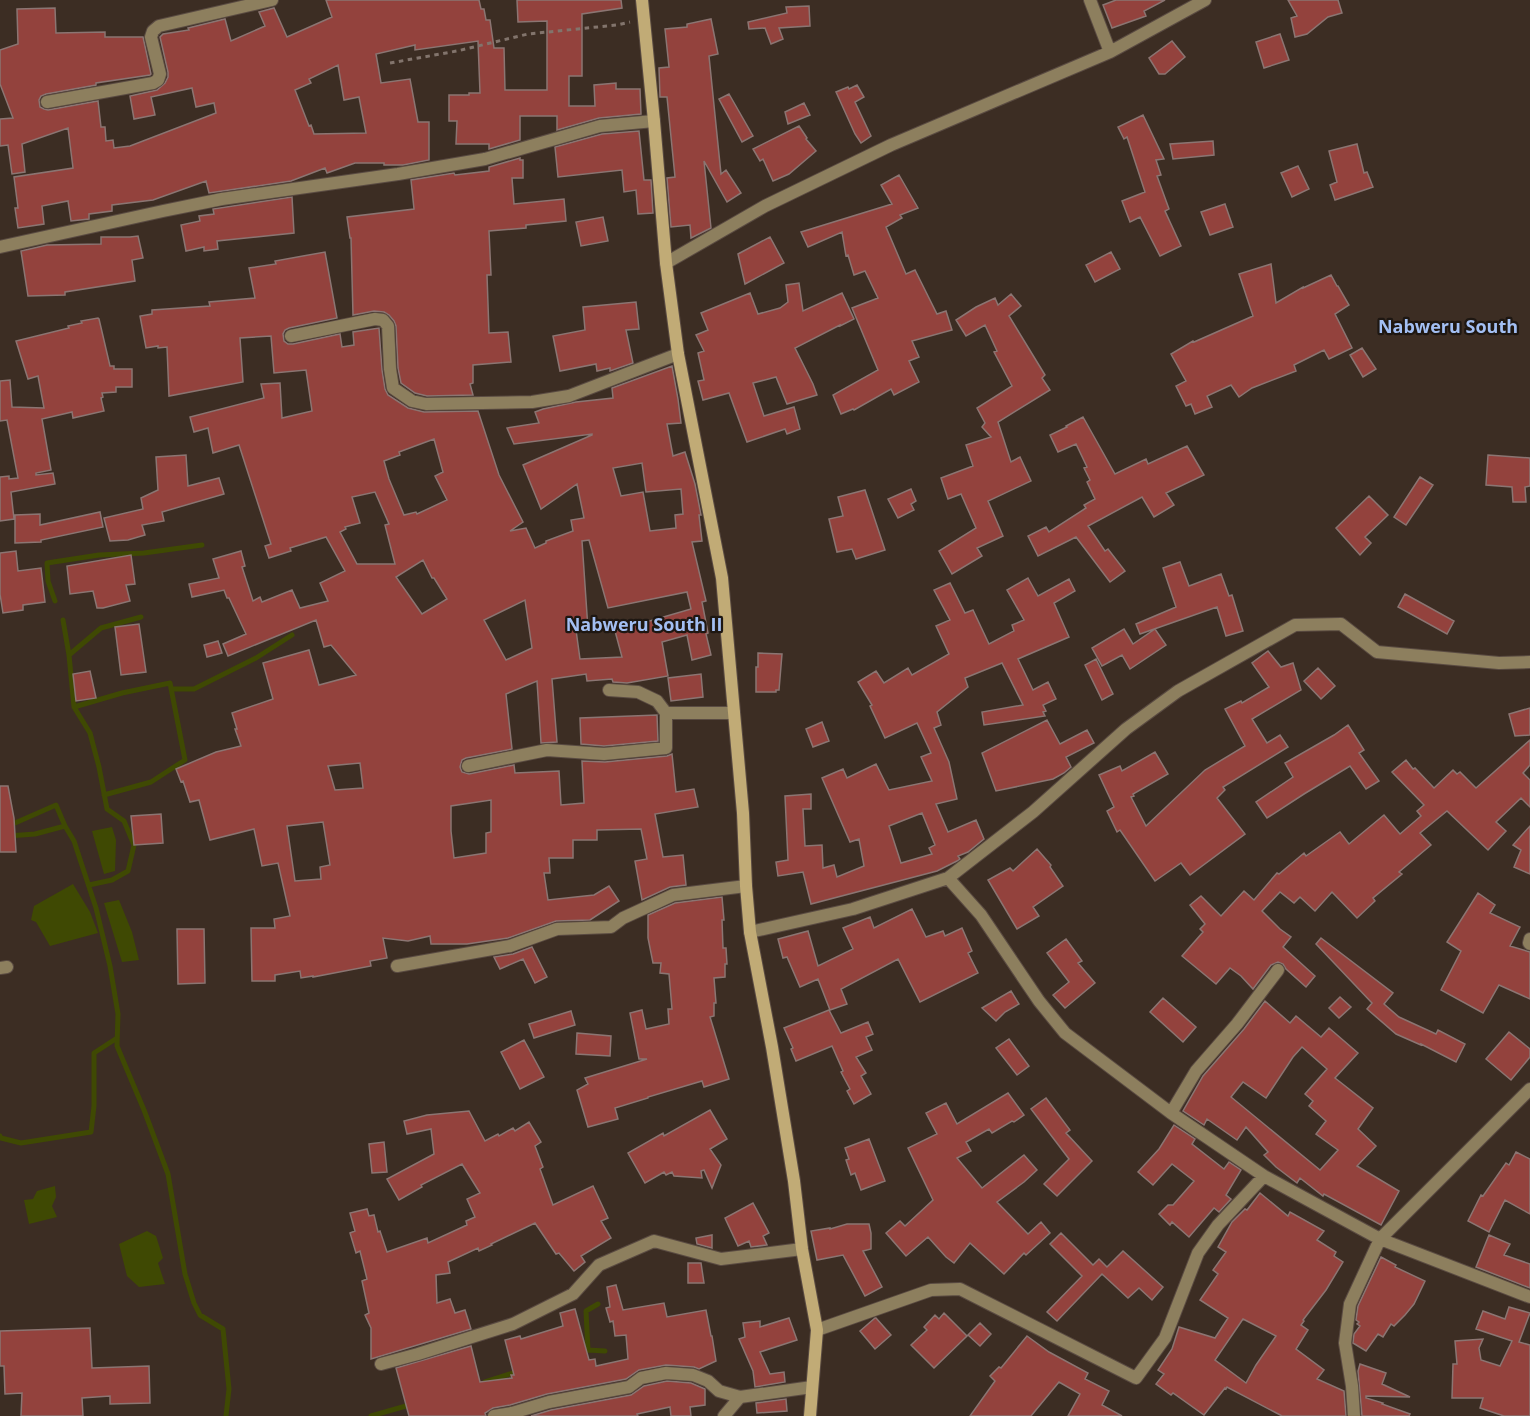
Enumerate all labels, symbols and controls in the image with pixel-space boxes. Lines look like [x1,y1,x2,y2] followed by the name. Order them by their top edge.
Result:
[1378,314,1518,338] district label: Nabweru South
[566,612,722,636] district label: Nabweru South II

